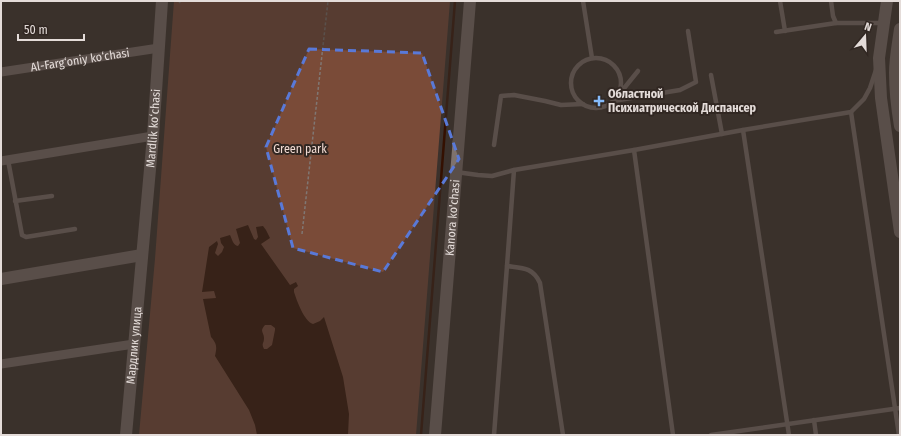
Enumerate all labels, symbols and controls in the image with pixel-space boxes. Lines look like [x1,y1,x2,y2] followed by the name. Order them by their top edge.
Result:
[18,16,84,42] scale bar
[845,16,885,56] north arrow
[863,20,873,34] text: N
[24,23,48,37] text: 50 m
[30,46,130,74] street label: Al-Farg‘oniy ko‘chasi
[608,87,757,115] place label: Областной Психиатрической Диспансер
[143,88,163,168] street label: Mardlik ko‘chasi
[593,95,605,107] marker: Областной Психиатрической Диспансер
[273,142,327,156] park label: Green park
[442,179,463,257] street label: Kanora ko'chasi
[124,306,145,385] street label: Мардлик улица

